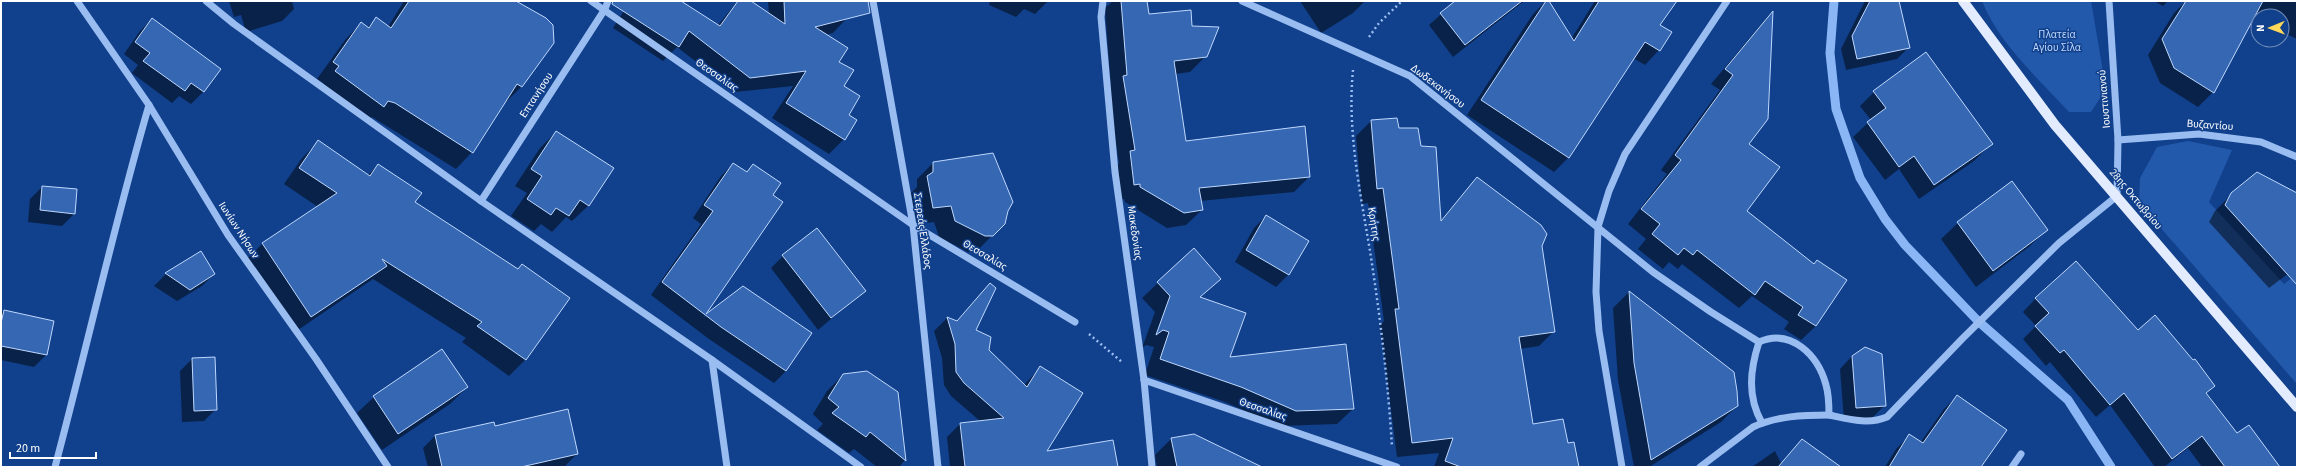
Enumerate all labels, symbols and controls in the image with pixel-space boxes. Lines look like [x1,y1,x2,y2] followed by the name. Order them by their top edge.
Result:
[2250,8,2290,48] north arrow
[2253,24,2268,32] text: N
[2033,27,2081,55] park label: Πλατεία Αγίου Σίλα
[693,55,742,95] street label: Θεσσαλίας
[1408,61,1468,111] street label: Δωδεκανήσου
[516,69,556,121] street label: Επτανήσου
[2094,69,2114,129] street label: Ιουστινιανού
[2186,116,2234,134] street label: Βυζαντίου
[2106,165,2166,233] street label: 28ης Οκτωβρίου
[910,191,936,271] street label: Στερεάς Ελλάδος
[215,199,263,261] street label: Ιωνίων Νήσων
[1124,205,1146,261] street label: Μακεδονίας
[1364,206,1384,242] street label: Κρήτης
[960,236,1010,274] street label: Θεσσαλίας
[1237,394,1289,424] street label: Θεσσαλίας
[10,434,96,460] scale bar
[16,440,40,457] text: 20 m

